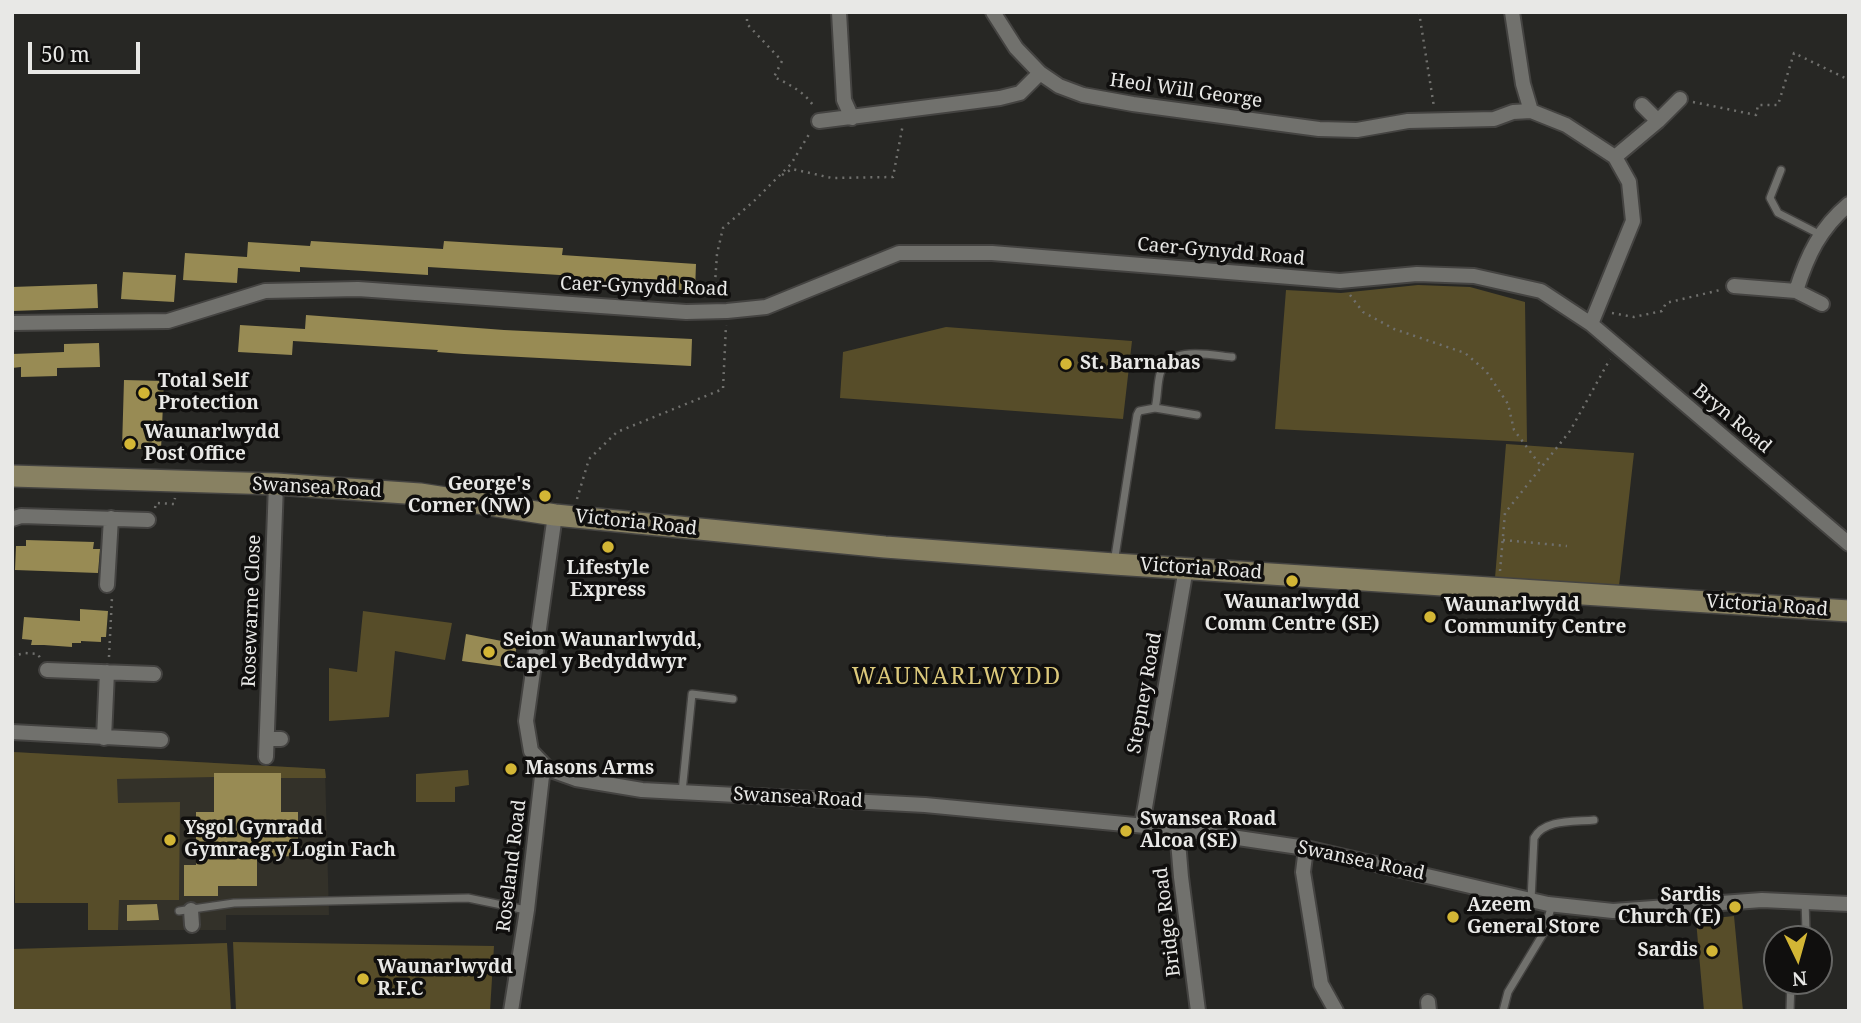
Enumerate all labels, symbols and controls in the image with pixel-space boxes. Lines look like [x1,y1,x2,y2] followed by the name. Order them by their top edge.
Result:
[32,28,144,72] scale bar
[41,40,90,68] text: 50 m
[1108,69,1264,113] street label: Heol Will George
[1136,233,1306,271] street label: Caer-Gynydd Road
[559,273,729,301] street label: Caer-Gynydd Road
[1080,353,1200,375] place label: St. Barnabas
[1058,356,1074,372] marker: St. Barnabas
[158,371,259,415] place label: Total Self Protection
[1688,380,1776,458] street label: Bryn Road
[136,385,152,401] marker: Total Self Protection
[144,422,280,466] place label: Waunarlwydd Post Office
[122,436,138,452] marker: Waunarlwydd Post Office
[252,473,382,503] street label: Swansea Road
[408,474,531,518] place label: George's Corner (NW)
[537,488,553,504] marker: George's Corner (NW)
[574,505,698,541] street label: Victoria Road
[238,534,266,688] street label: Rosewarne Close
[600,539,616,555] marker: Lifestyle Express
[1139,553,1263,585] street label: Victoria Road
[566,558,650,602] place label: Lifestyle Express
[1284,573,1300,589] marker: Waunarlwydd Comm Centre (SE)
[1705,590,1829,622] street label: Victoria Road
[1204,592,1380,636] place label: Waunarlwydd Comm Centre (SE)
[1444,595,1626,639] place label: Waunarlwydd Community Centre
[1422,609,1438,625] marker: Waunarlwydd Community Centre
[503,630,702,674] place label: Seion Waunarlwydd, Capel y Bedyddwyr
[1123,631,1167,755] street label: Stepney Road
[481,644,497,660] marker: Seion Waunarlwydd, Capel y Bedyddwyr
[853,663,1061,691] district label: WAUNARLWYDD
[525,758,654,780] place label: Masons Arms
[503,761,519,777] marker: Masons Arms
[733,783,863,813] street label: Swansea Road
[493,798,531,934] street label: Roseland Road
[1140,809,1276,853] place label: Swansea Road Alcoa (SE)
[184,818,396,862] place label: Ysgol Gynradd Gymraeg y Login Fach
[1118,823,1134,839] marker: Swansea Road Alcoa (SE)
[162,832,178,848] marker: Ysgol Gynradd Gymraeg y Login Fach
[1295,836,1427,886] street label: Swansea Road
[1150,866,1186,978] street label: Bridge Road
[1618,885,1721,929] place label: Sardis Church (E)
[1467,895,1600,939] place label: Azeem General Store
[1727,899,1743,915] marker: Sardis Church (E)
[1445,909,1461,925] marker: Azeem General Store
[1763,925,1833,995] north arrow
[1638,940,1698,962] place label: Sardis
[1704,943,1720,959] marker: Sardis
[377,957,513,1001] place label: Waunarlwydd R.F.C
[1791,965,1808,993] text: N
[355,971,371,987] marker: Waunarlwydd R.F.C

